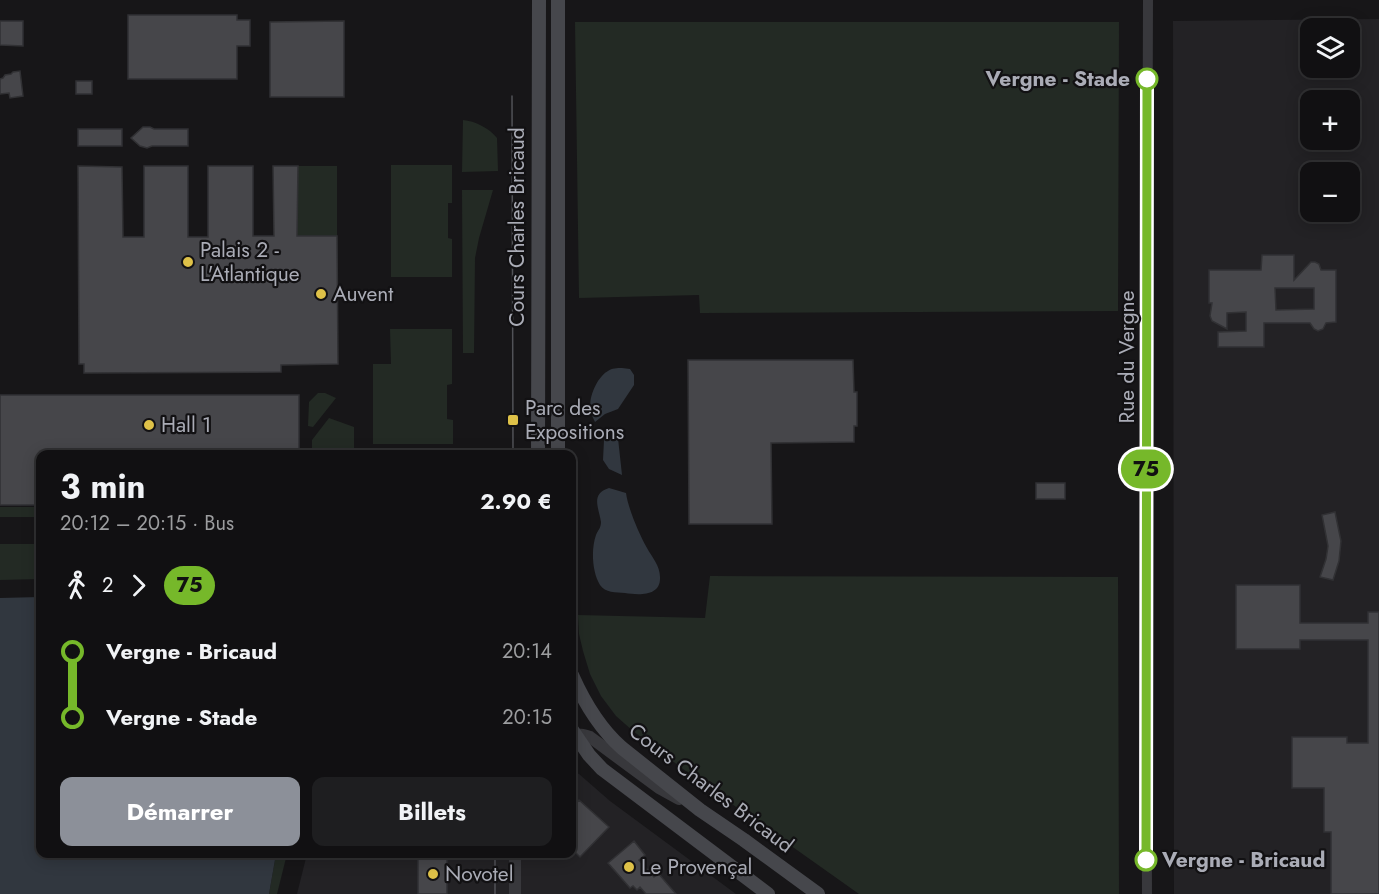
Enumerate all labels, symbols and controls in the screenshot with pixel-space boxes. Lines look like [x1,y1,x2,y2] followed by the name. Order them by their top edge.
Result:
[1300,18,1360,222] map controls
[1300,18,1360,78] button: layers
[985,64,1130,94] place label: Vergne - Stade
[1136,68,1158,90] marker: Vergne - Stade
[1300,90,1360,150] button: +
[502,127,532,327] street label: Cours Charles Bricaud
[1300,162,1360,222] button: −
[200,235,300,289] place label: Palais 2 - L'Atlantique
[181,255,195,269] marker: Palais 2 - L'Atlantique
[333,279,393,309] place label: Auvent
[314,287,328,301] marker: Auvent
[1112,290,1142,423] street label: Rue du Vergne
[525,393,624,447] place label: Parc des Expositions
[161,410,212,440] place label: Hall 1
[506,413,520,427] marker: Parc des Expositions
[142,418,156,432] marker: Hall 1
[1119,450,1173,488] line badge: 75
[1133,454,1159,484] text: 75
[60,463,146,510] text: 3 min
[480,485,552,517] text: 2.90 €
[60,509,234,538] text: 20:12 – 20:15 · Bus
[60,569,93,602] icon: walk
[122,569,155,602] icon: forward
[176,570,203,600] text: 75
[102,571,113,600] text: 2
[106,635,277,667] text: Vergne - Bricaud
[502,637,552,666] text: 20:14
[106,701,257,733] text: Vergne - Stade
[502,703,552,732] text: 20:15
[622,716,800,860] street label: Cours Charles Bricaud
[60,777,300,846] button: Démarrer
[312,777,552,846] button: Billets
[1161,845,1325,875] place label: Vergne - Bricaud
[1135,849,1157,871] marker: Vergne - Bricaud
[641,852,752,882] place label: Le Provençal
[445,859,514,889] place label: Novotel
[622,860,636,874] marker: Le Provençal
[426,867,440,881] marker: Novotel

